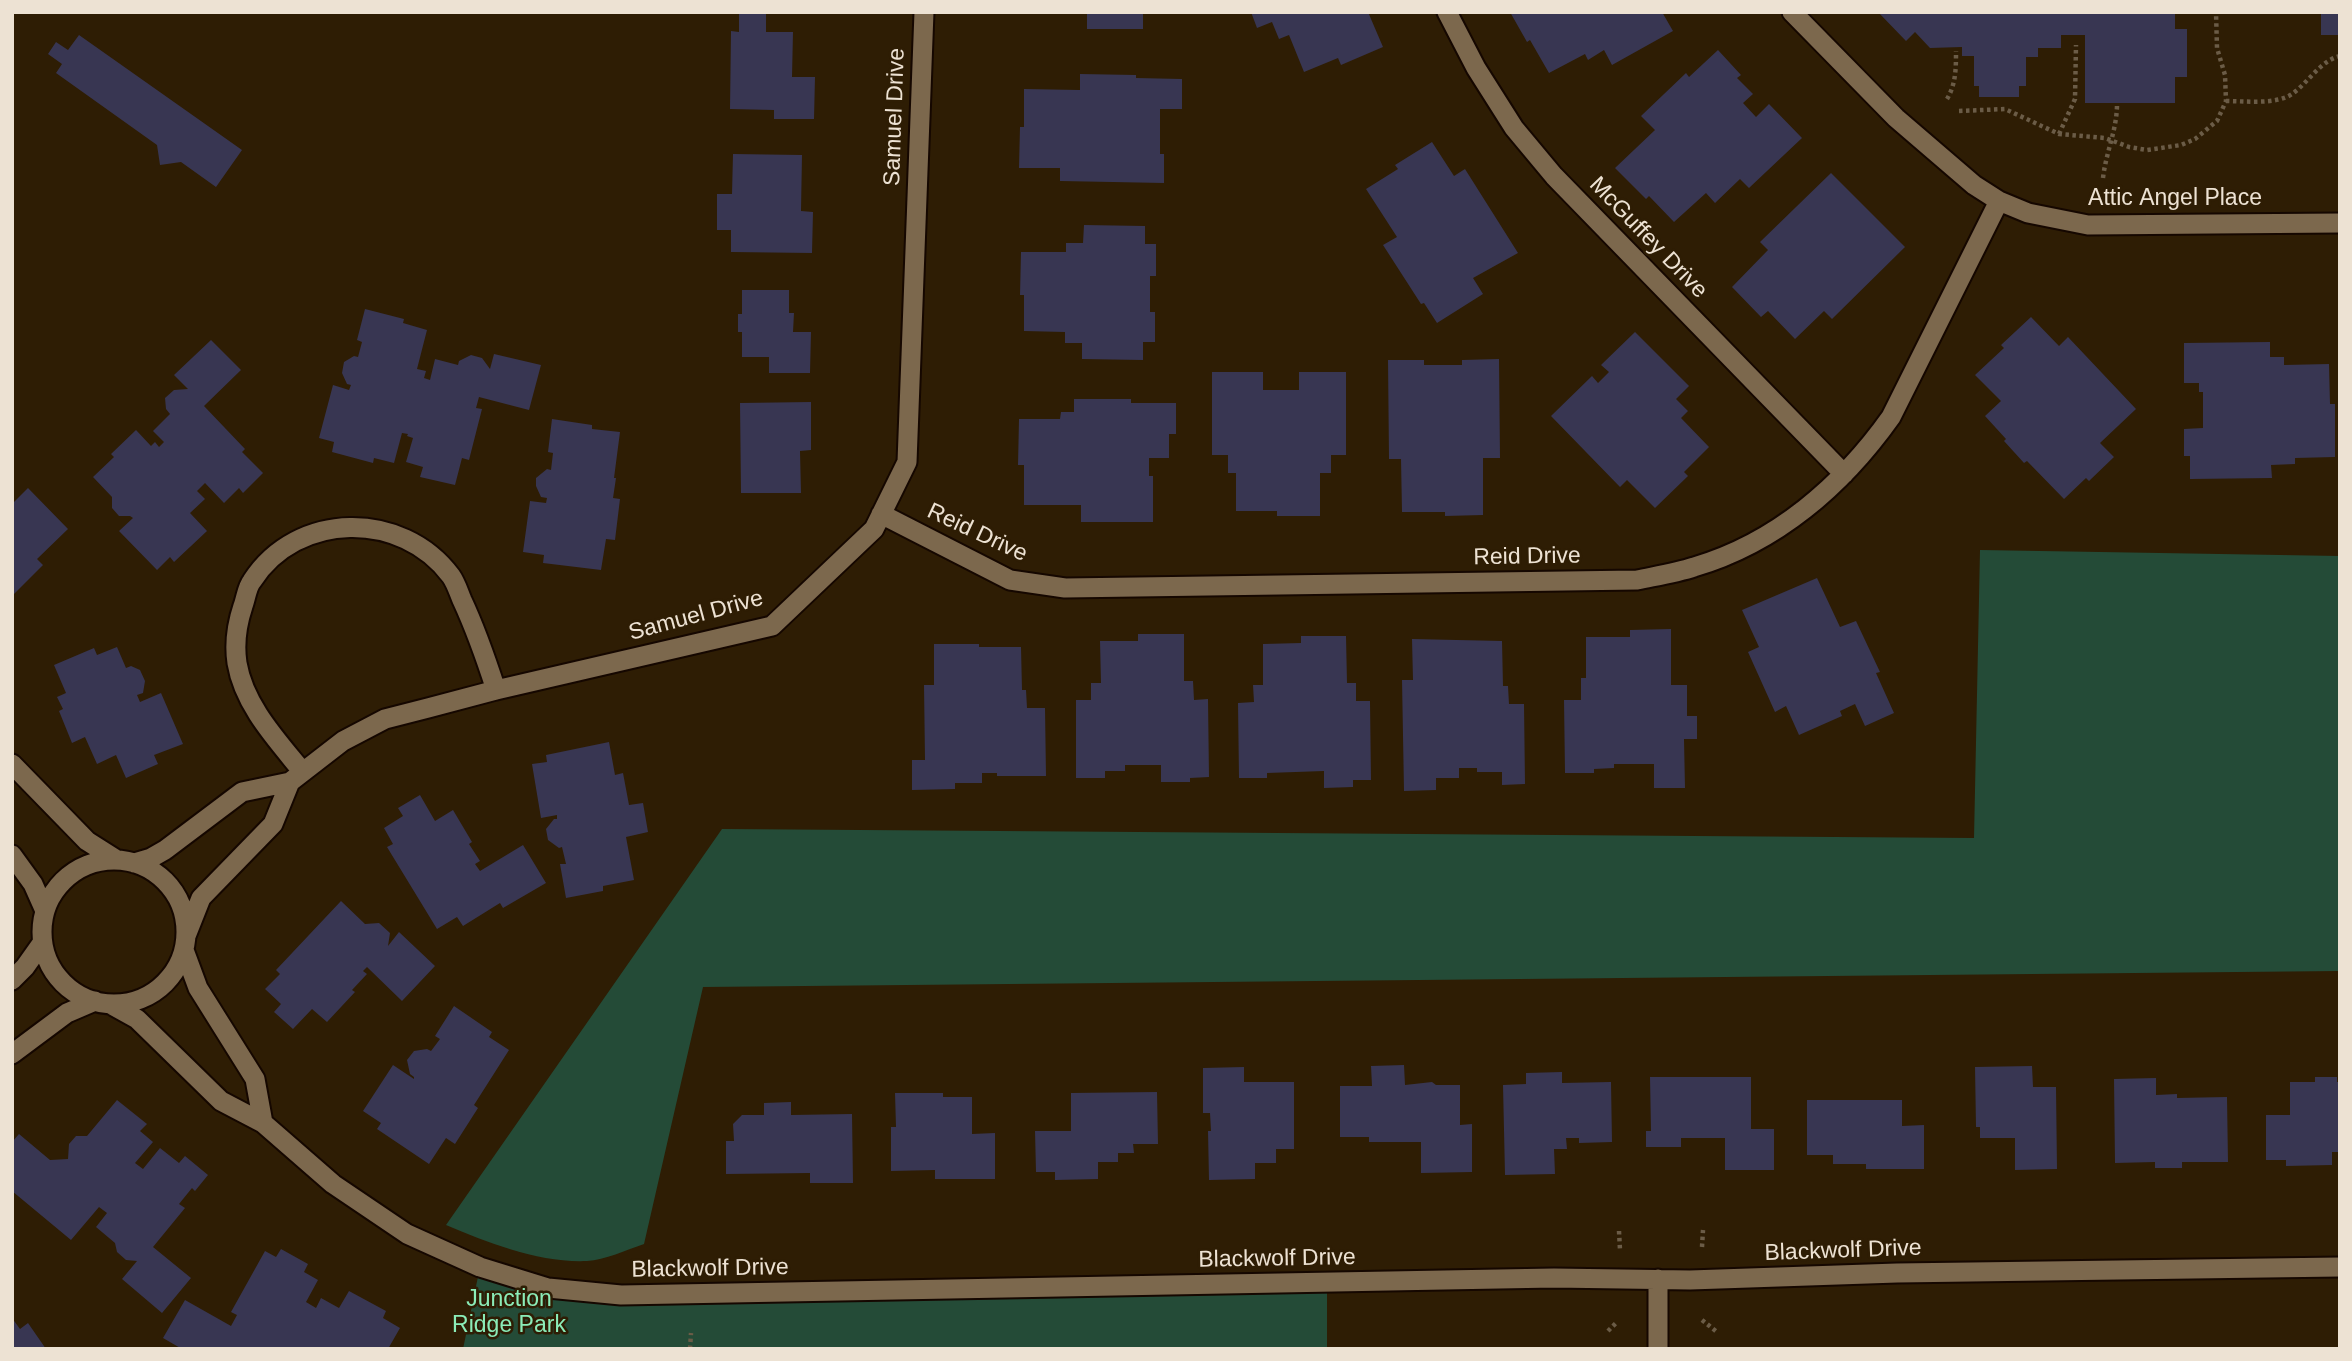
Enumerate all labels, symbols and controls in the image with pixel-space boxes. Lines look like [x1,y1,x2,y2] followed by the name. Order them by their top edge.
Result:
[879,48,911,186] street label: Samuel Drive
[1583,172,1713,304] street label: McGuffey Drive
[2088,185,2262,213] street label: Attic Angel Place
[923,498,1031,568] street label: Reid Drive
[1473,542,1581,572] street label: Reid Drive
[626,585,766,647] street label: Samuel Drive
[1764,1234,1922,1268] street label: Blackwolf Drive
[1198,1244,1356,1274] street label: Blackwolf Drive
[631,1254,789,1284] street label: Blackwolf Drive
[452,1286,566,1340] park label: Junction Ridge Park

